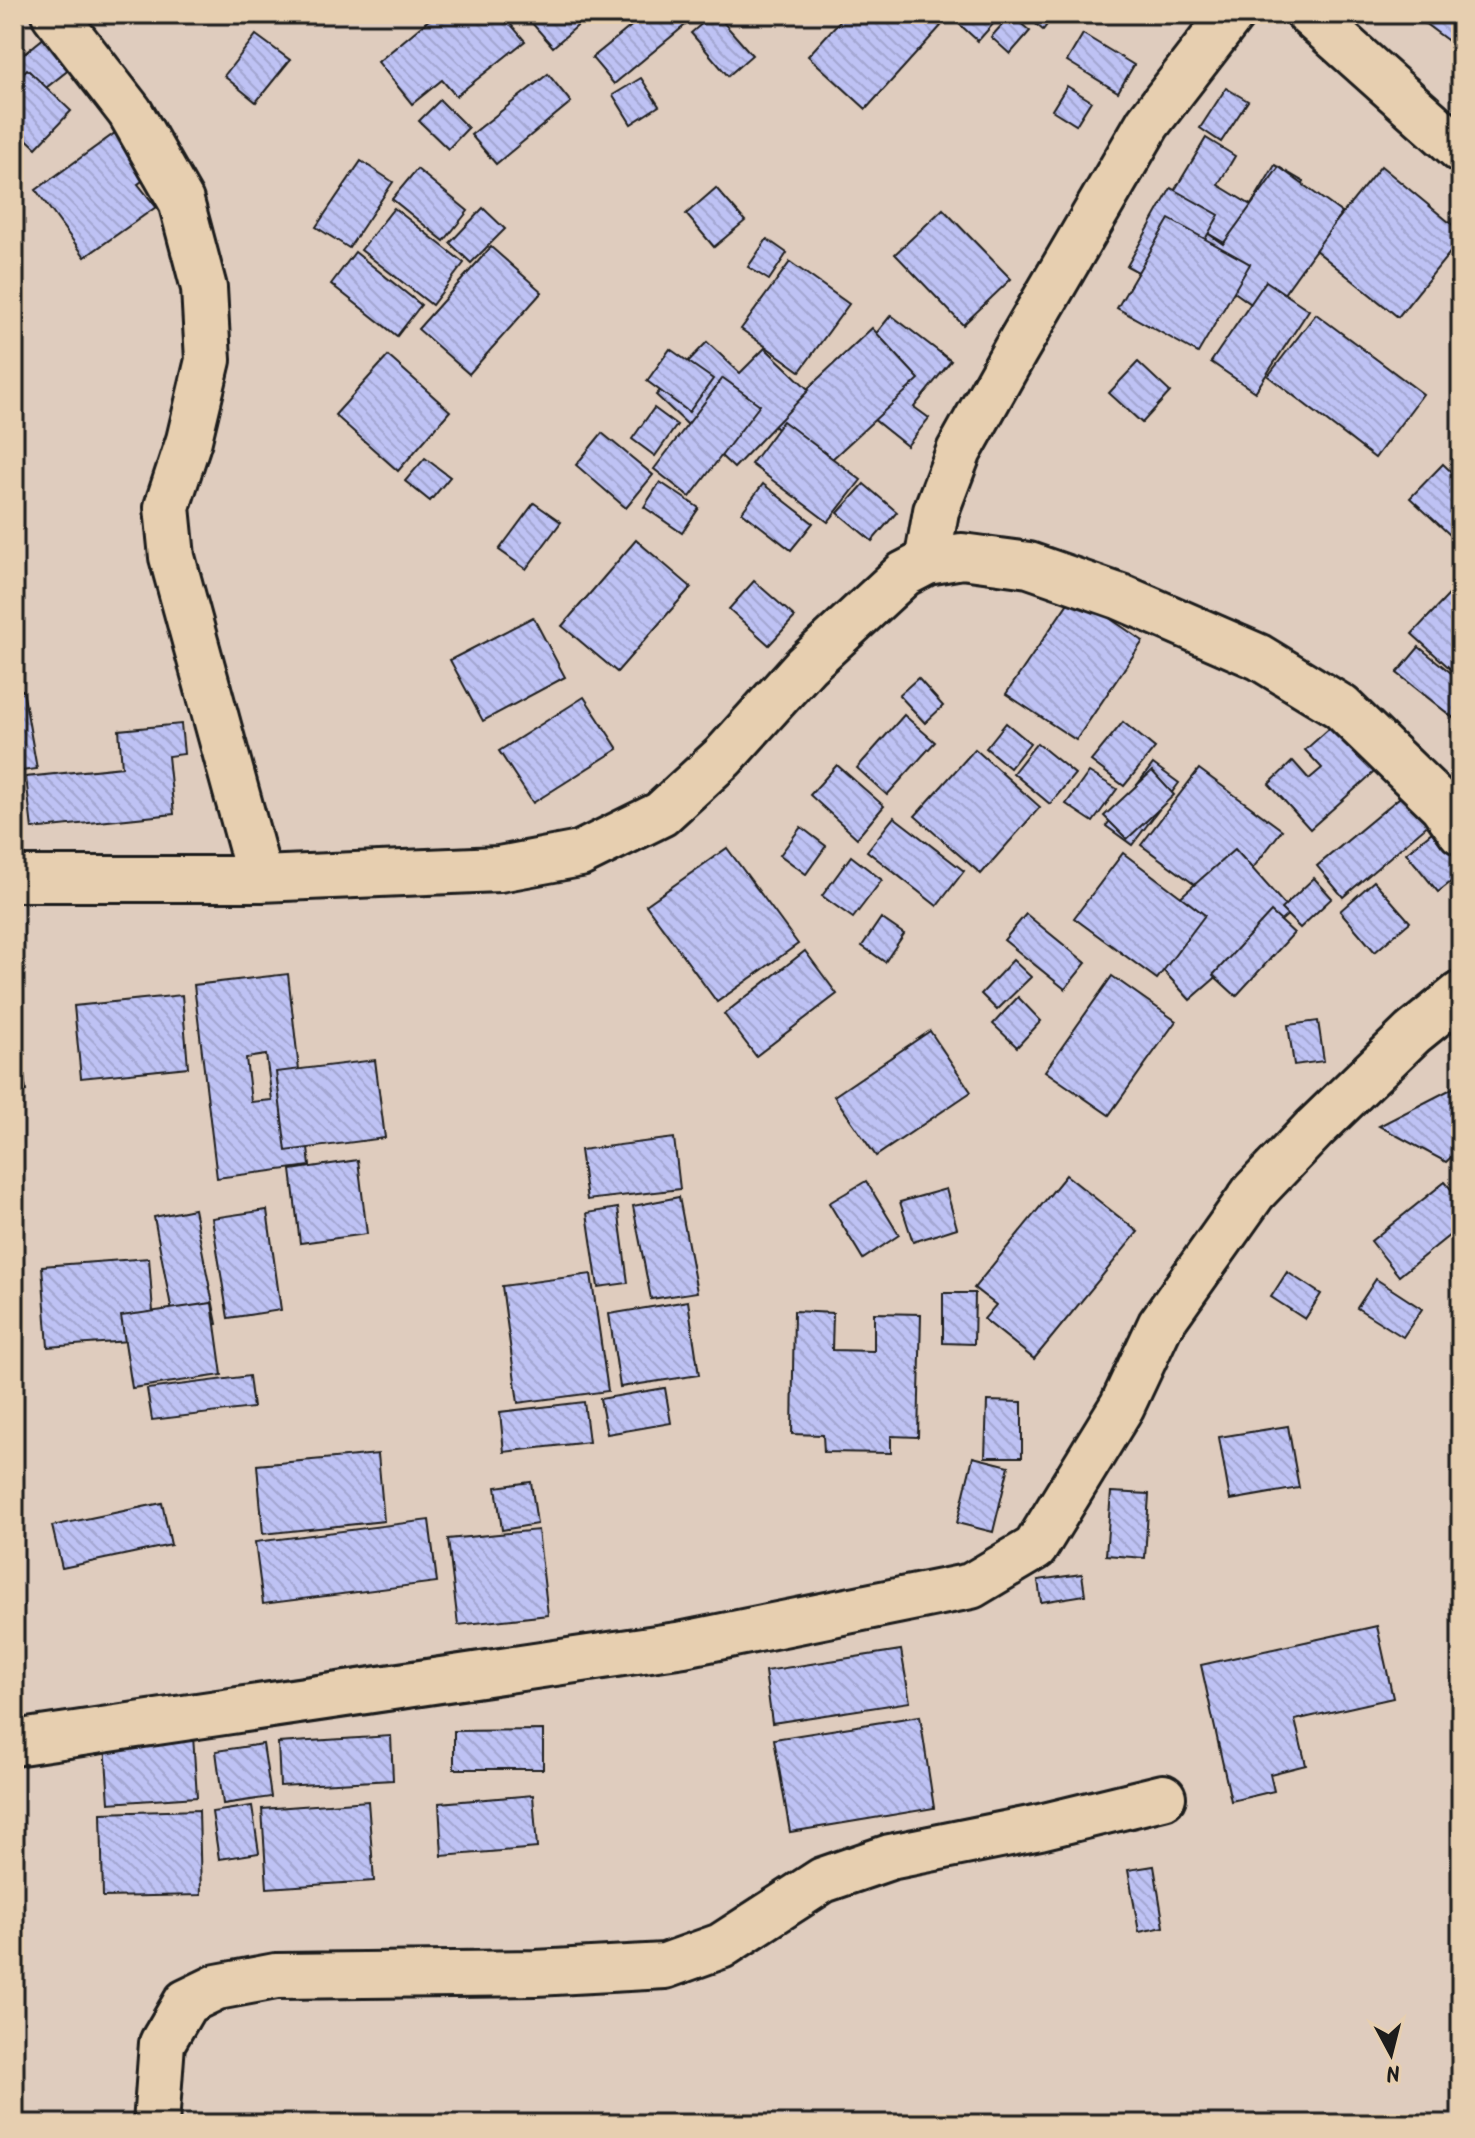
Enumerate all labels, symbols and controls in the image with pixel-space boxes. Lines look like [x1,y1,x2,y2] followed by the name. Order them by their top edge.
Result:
[1351,2014,1431,2094] north arrow
[1384,2053,1402,2090] text: N

